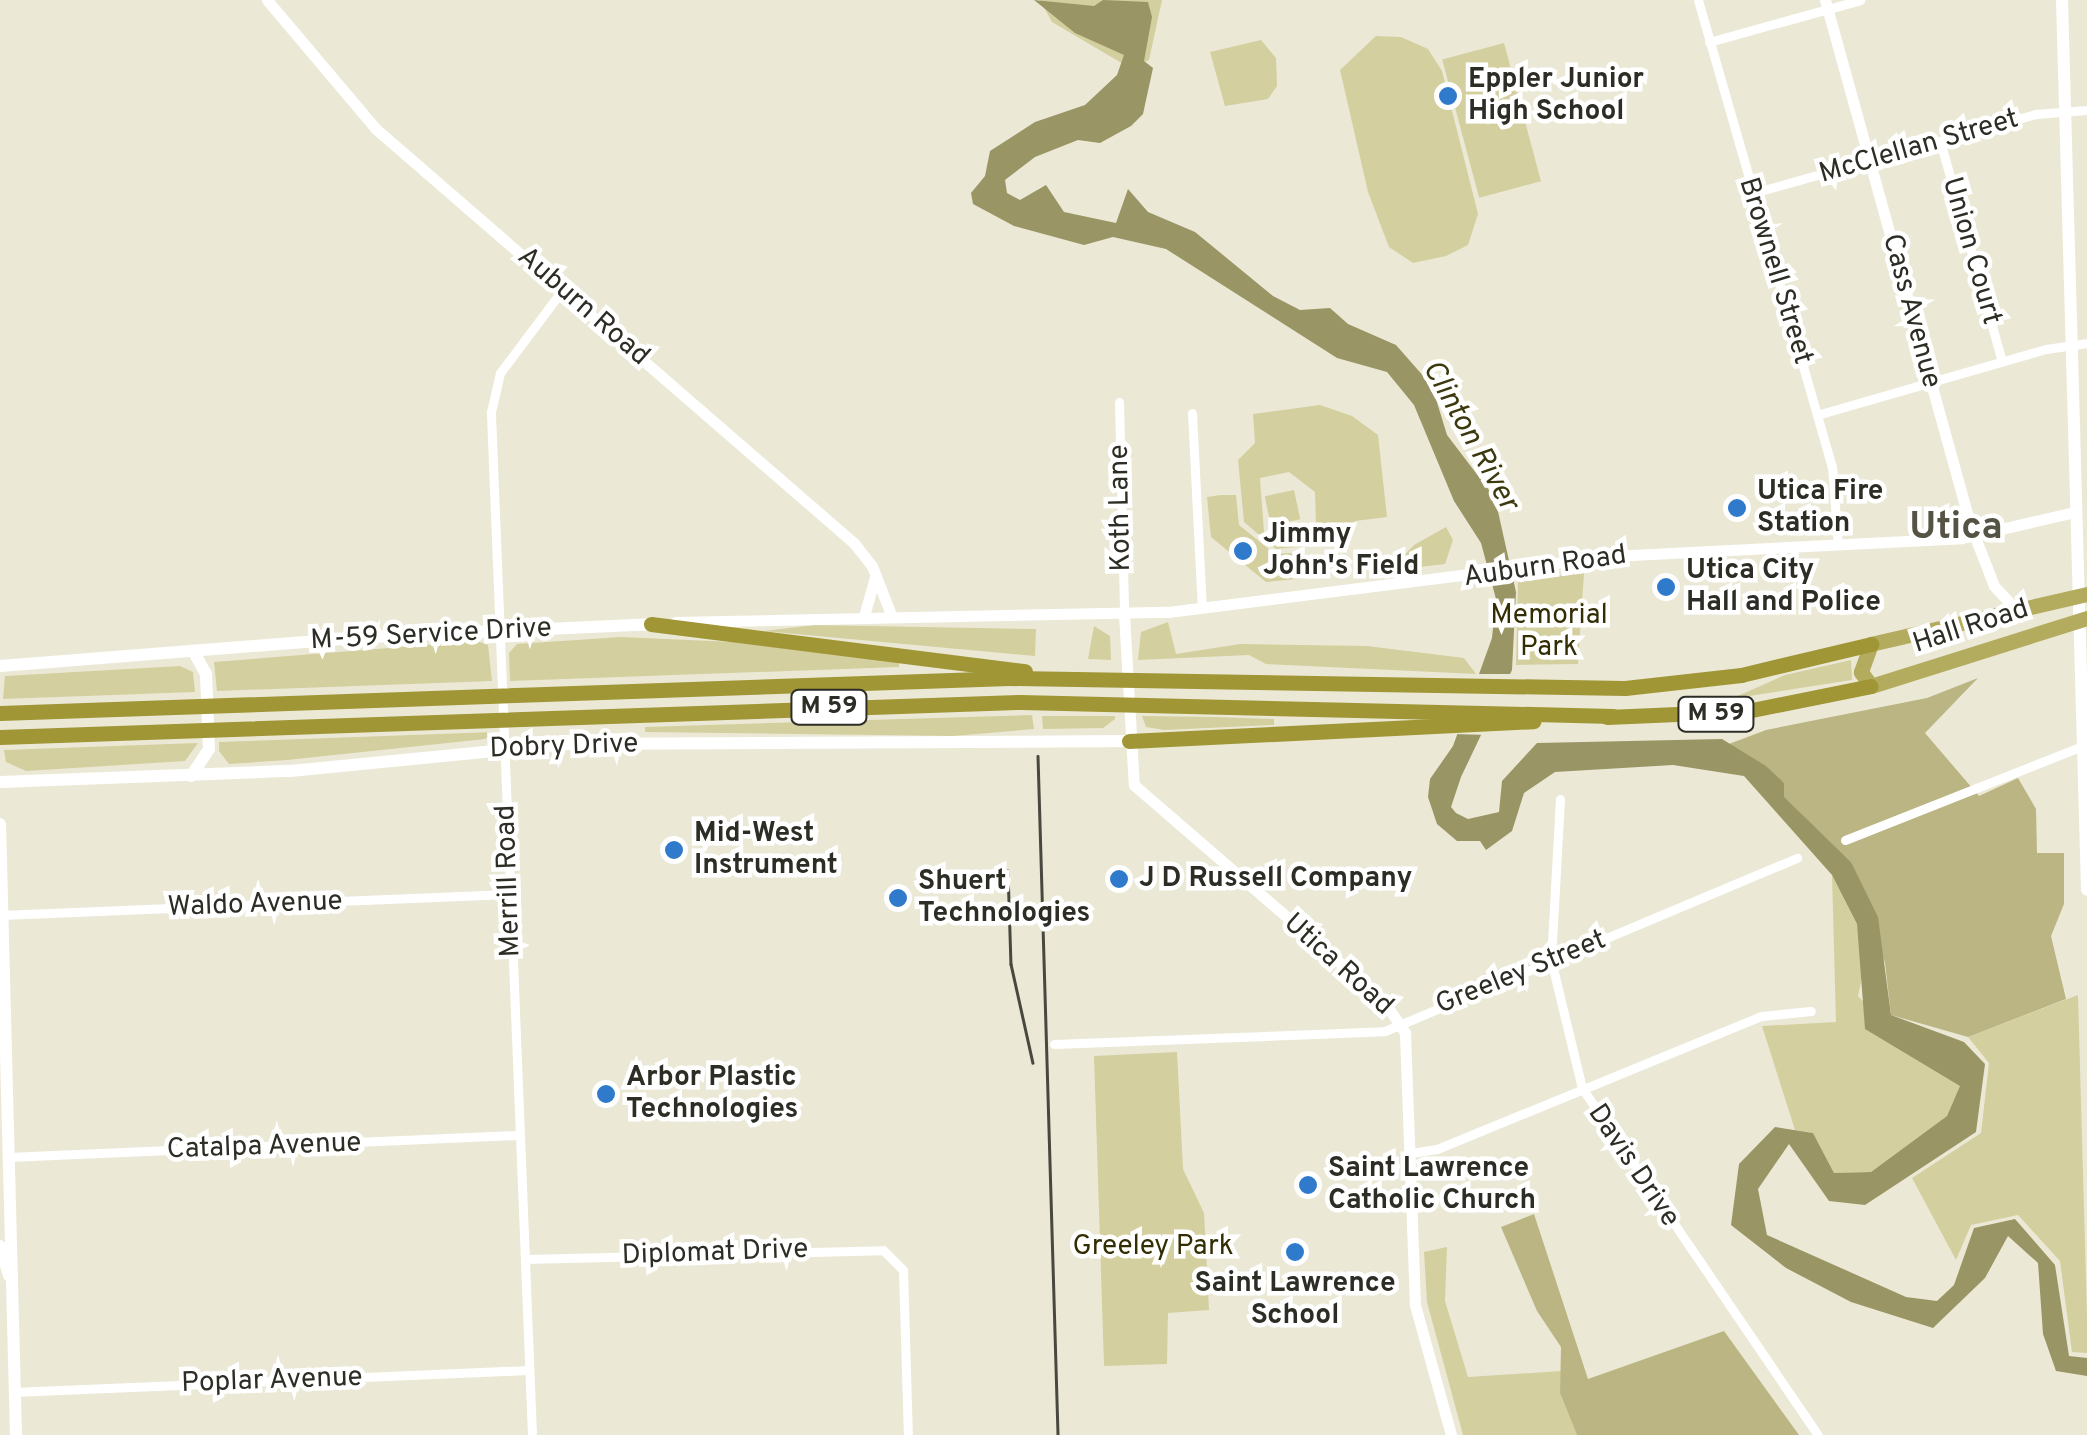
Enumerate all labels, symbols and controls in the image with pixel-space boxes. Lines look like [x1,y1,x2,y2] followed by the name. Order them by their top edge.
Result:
[1468,63,1644,129] place label: Eppler Junior High School
[1437,85,1459,107] marker: Eppler Junior High School
[1815,102,2023,192] street label: McClellan Street
[1934,173,2008,329] street label: Union Court
[1731,174,1819,368] street label: Brownell Street
[1874,230,1948,392] street label: Cass Avenue
[510,240,656,374] street label: Auburn Road
[1413,354,1525,518] water label: Clinton River
[1103,444,1139,572] street label: Koth Lane
[1757,475,1883,541] place label: Utica Fire Station
[1726,497,1748,519] marker: Utica Fire Station
[1909,506,2003,552] district label: Utica
[1263,518,1419,584] place label: Jimmy John's Field
[1461,539,1629,595] street label: Auburn Road
[1232,540,1254,562] marker: Jimmy John's Field
[1686,554,1881,620] place label: Utica City Hall and Police
[1655,576,1677,598] marker: Utica City Hall and Police
[1909,593,2033,661] street label: Hall Road
[1490,599,1608,665] park label: Memorial Park
[309,612,553,658] street label: M-59 Service Drive
[789,687,869,727] road number: M 59
[1676,694,1756,734] road number: M 59
[489,728,639,766] street label: Dobry Drive
[490,804,528,958] street label: Merrill Road
[694,817,838,883] place label: Mid-West Instrument
[663,839,685,861] marker: Mid-West Instrument
[1139,862,1413,896] place label: J D Russell Company
[918,865,1090,931] place label: Shuert Technologies
[1108,868,1130,890] marker: J D Russell Company
[166,885,344,925] street label: Waldo Avenue
[887,887,909,909] marker: Shuert Technologies
[1276,907,1400,1023] street label: Utica Road
[1431,924,1611,1022] street label: Greeley Street
[626,1061,798,1127] place label: Arbor Plastic Technologies
[595,1083,617,1105] marker: Arbor Plastic Technologies
[1580,1098,1686,1234] street label: Davis Drive
[166,1127,362,1167] street label: Catalpa Avenue
[1328,1152,1536,1218] place label: Saint Lawrence Catholic Church
[1297,1174,1319,1196] marker: Saint Lawrence Catholic Church
[1072,1230,1234,1264] park label: Greeley Park
[621,1233,809,1273] street label: Diplomat Drive
[1284,1241,1306,1263] marker: Saint Lawrence School
[1194,1267,1396,1333] place label: Saint Lawrence School
[180,1361,364,1401] street label: Poplar Avenue

